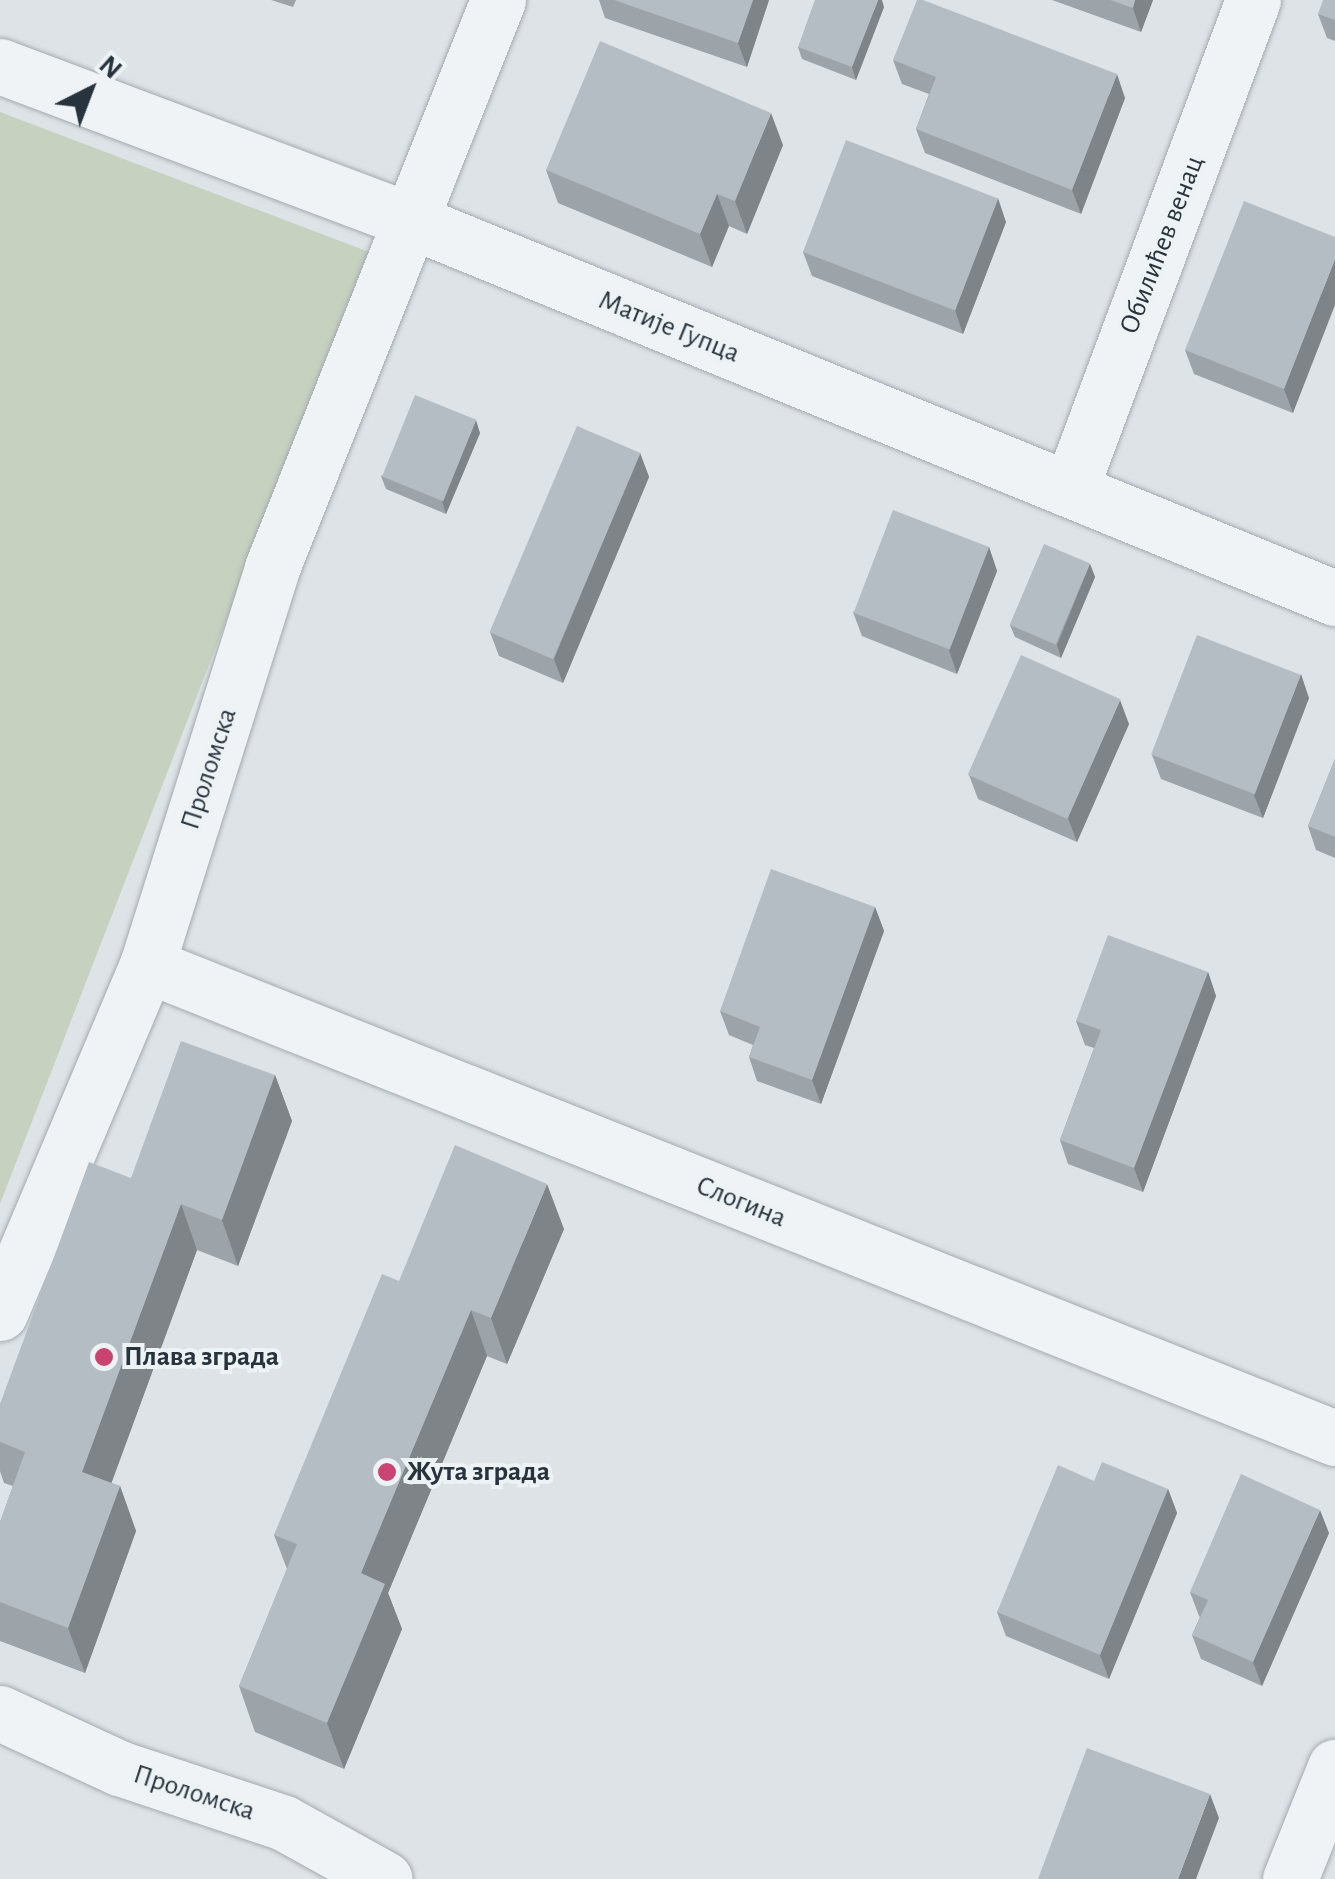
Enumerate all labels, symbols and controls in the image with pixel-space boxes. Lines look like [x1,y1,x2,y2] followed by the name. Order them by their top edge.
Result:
[40,40,140,140] north arrow
[93,51,127,85] text: N
[1113,151,1211,339] street label: Обилићев венац
[593,283,745,371] street label: Матије Гупца
[174,704,244,834] street label: Проломска
[691,1169,791,1235] street label: Слогина
[124,1340,279,1374] place label: Плава зграда
[93,1346,115,1368] marker: Плава зграда
[407,1455,550,1489] place label: Жута зграда
[376,1461,398,1483] marker: Жута зграда
[129,1758,259,1828] street label: Проломска

